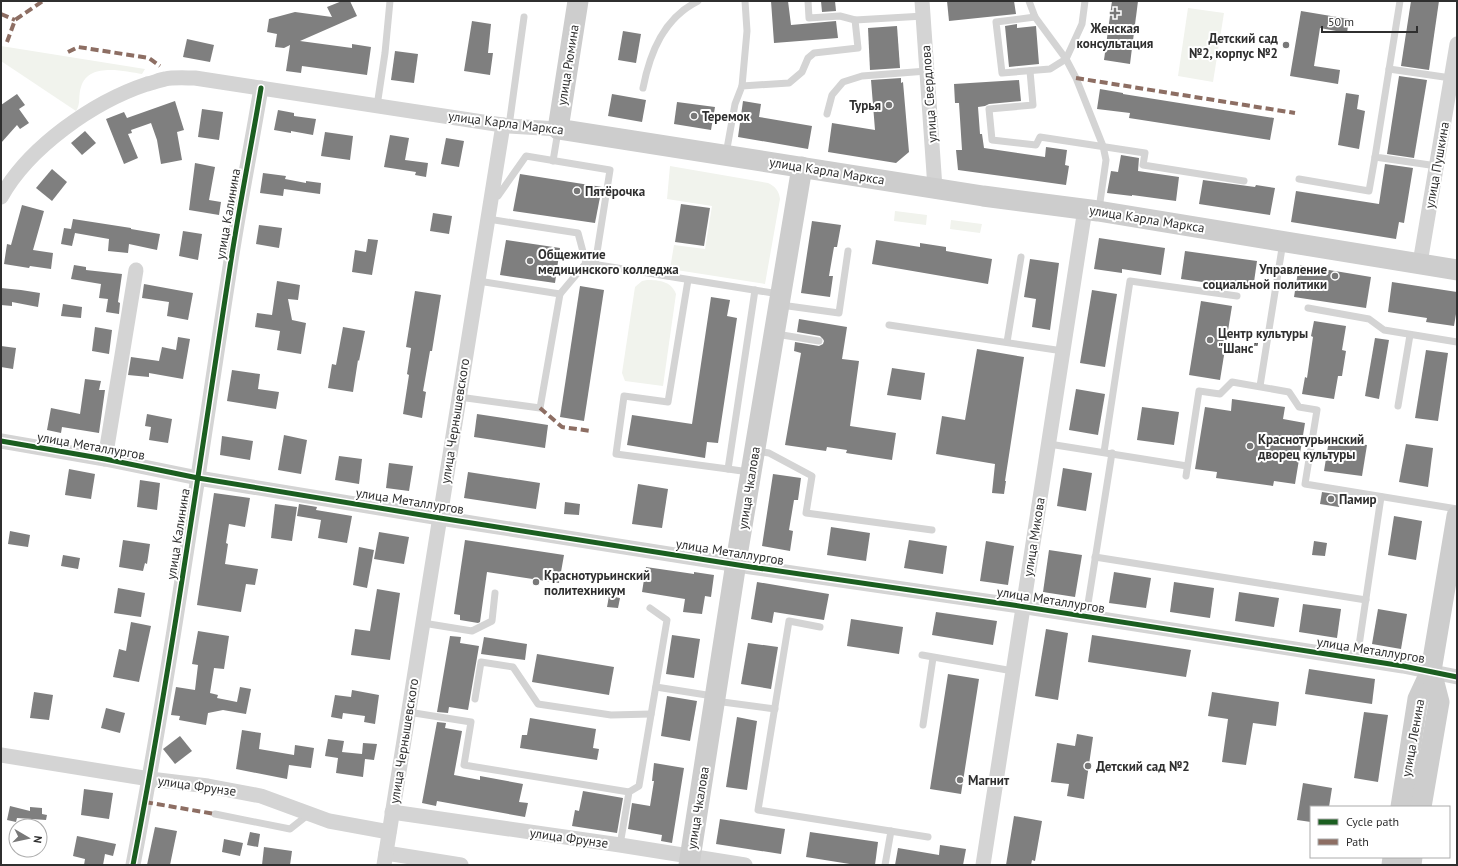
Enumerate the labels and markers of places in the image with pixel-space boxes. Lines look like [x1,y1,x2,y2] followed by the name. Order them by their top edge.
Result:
[1109,7,1121,19] marker: Женская консультация
[1077,20,1153,52] place label: Женская консультация
[1189,30,1279,62] place label: Детский сад №2, корпус №2
[1281,40,1291,50] marker: Детский сад №2, корпус №2
[849,97,881,114] place label: Турья
[884,100,894,110] marker: Турья
[702,108,751,125] place label: Теремок
[689,111,699,121] marker: Теремок
[585,183,645,200] place label: Пятёрочка
[572,186,582,196] marker: Пятёрочка
[538,246,679,278] place label: Общежитие медицинского колледжа
[525,256,535,266] marker: Общежитие медицинского колледжа
[1203,261,1327,293] place label: Управление социальной политики
[1330,271,1340,281] marker: Управление социальной политики
[1218,325,1308,357] place label: Центр культуры "Шанс"
[1205,335,1215,345] marker: Центр культуры "Шанс"
[1257,431,1364,463] place label: Краснотурьинский дворец культуры
[1245,441,1255,451] marker: Краснотурьинский дворец культуры
[1339,491,1377,508] place label: Памир
[1326,494,1336,504] marker: Памир
[544,567,650,599] place label: Краснотурьинский политехникум
[531,577,541,587] marker: Краснотурьинский политехникум
[1096,758,1190,775] place label: Детский сад №2
[1083,761,1093,771] marker: Детский сад №2
[968,772,1010,789] place label: Магнит
[955,775,965,785] marker: Магнит

